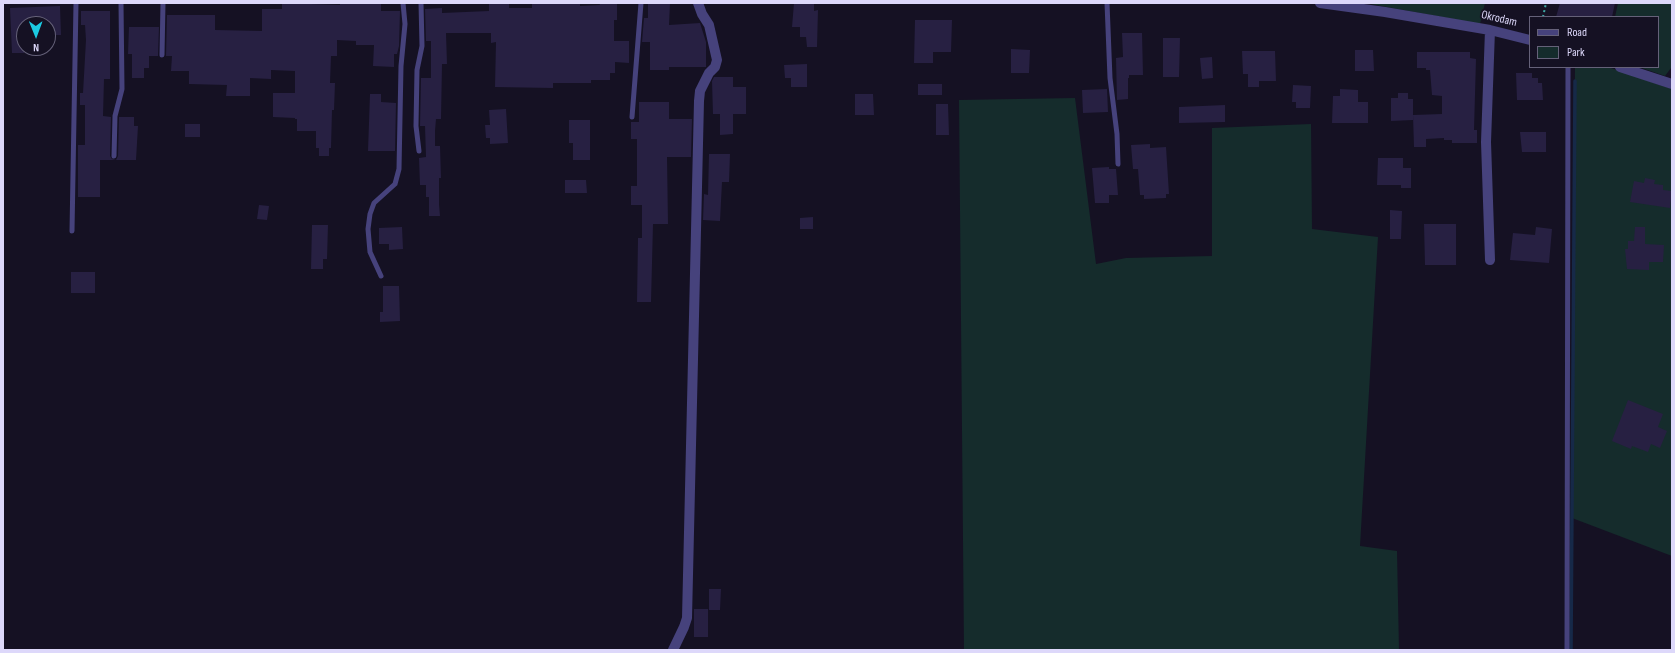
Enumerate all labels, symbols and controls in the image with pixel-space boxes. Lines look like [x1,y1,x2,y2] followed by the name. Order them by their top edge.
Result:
[1480,8,1518,30] street label: Okrodam
[16,16,56,56] north arrow
[1529,16,1659,68] legend
[1567,25,1587,40] text: Road
[33,41,39,54] text: N
[1567,45,1585,60] text: Park

